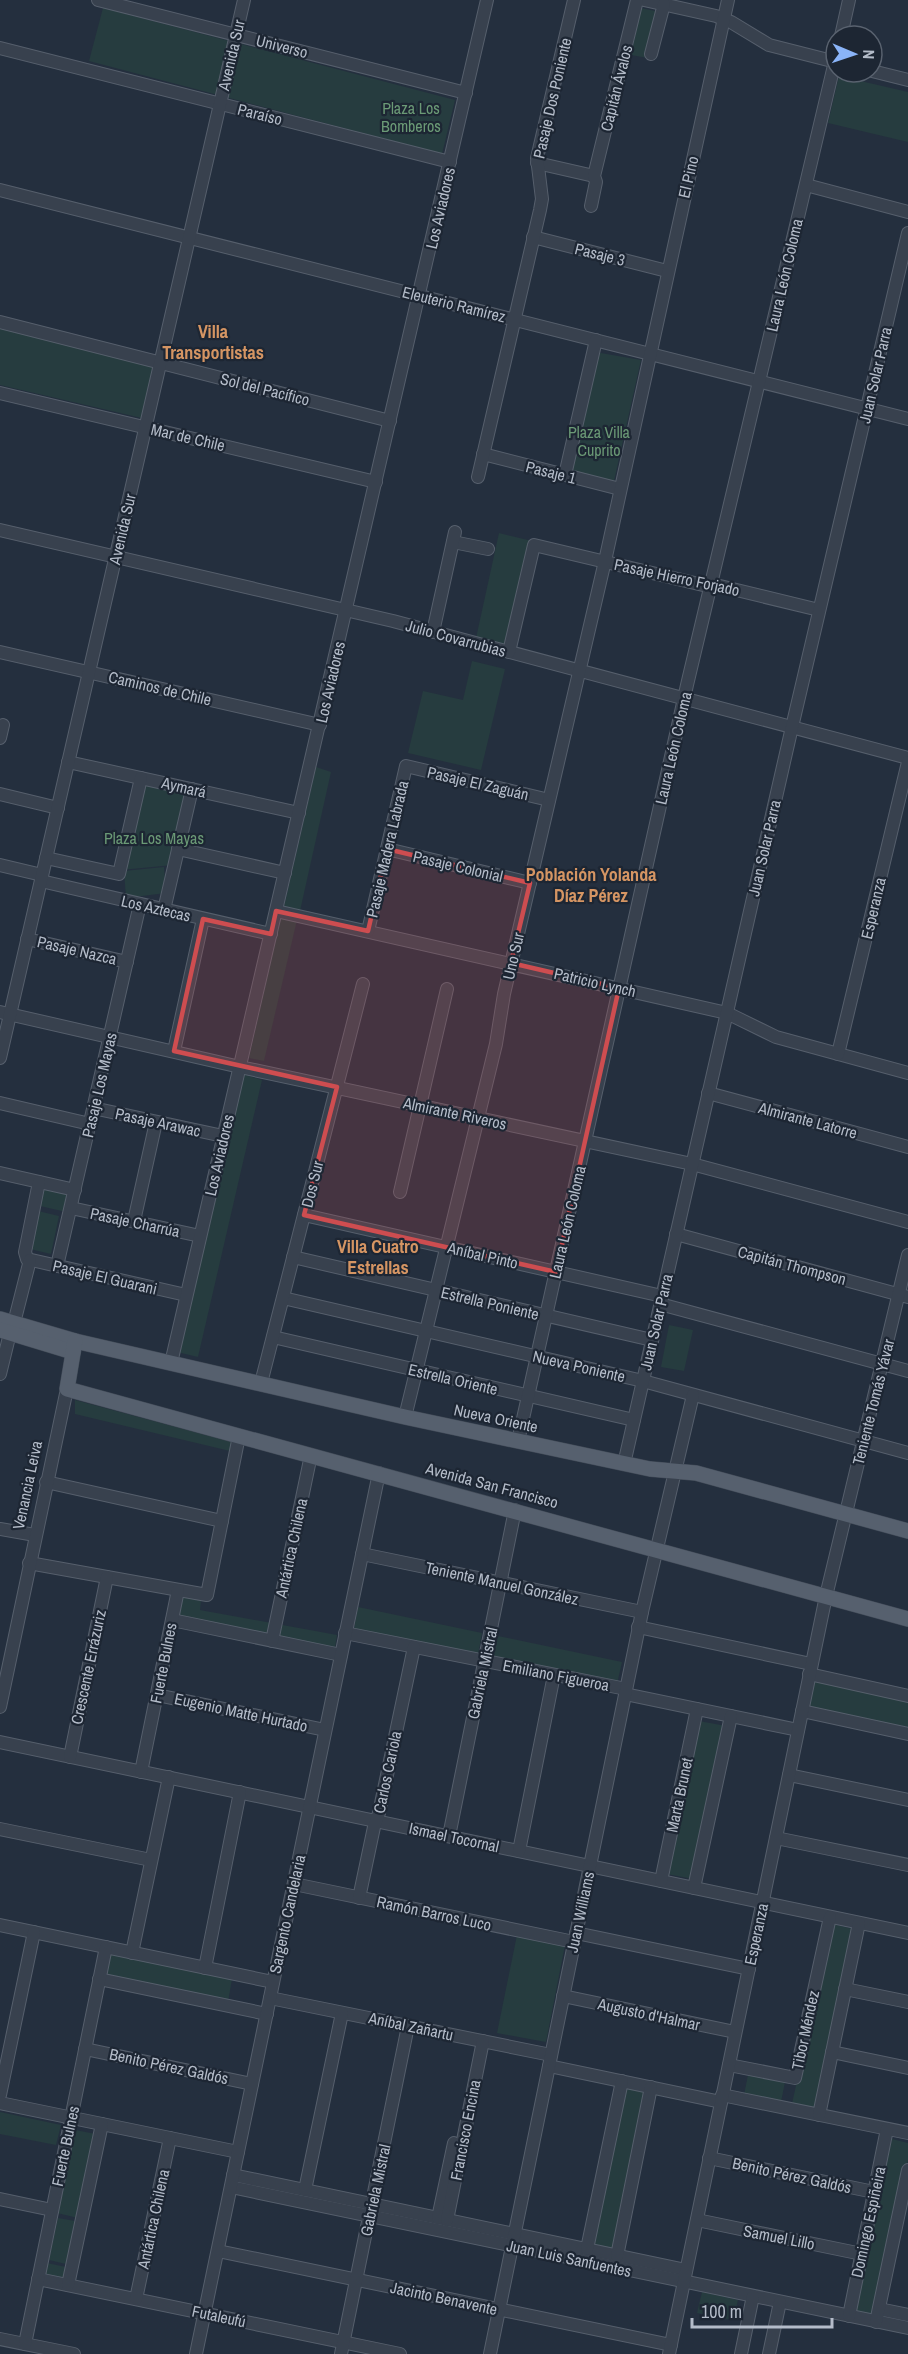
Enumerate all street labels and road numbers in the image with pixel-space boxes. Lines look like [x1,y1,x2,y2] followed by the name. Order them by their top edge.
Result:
[212,17,250,94] street label: Avenida Sur
[254,29,310,63] street label: Universo
[527,35,577,161] street label: Pasaje Dos Poniente
[595,43,637,133] street label: Capitán Ávalos
[235,98,285,130] street label: Paraíso
[673,154,703,200] street label: El Pino
[420,165,460,251] street label: Los Aviadores
[760,216,808,334] street label: Laura León Coloma
[573,237,627,271] street label: Pasaje 3
[400,281,508,328] street label: Eleuterio Ramírez
[853,324,897,425] street label: Juan Solar Parra
[218,367,312,411] street label: Sol del Pacífico
[149,418,227,456] street label: Mar de Chile
[524,455,579,489] street label: Pasaje 1
[103,491,141,568] street label: Avenida Sur
[612,553,742,601] street label: Pasaje Hierro Forjado
[403,614,509,662] street label: Julio Covarrubias
[310,639,350,725] street label: Los Aviadores
[106,665,214,711] street label: Caminos de Chile
[649,689,697,807] street label: Laura León Coloma
[425,761,531,805] street label: Pasaje El Zaguán
[159,771,209,803] street label: Aymará
[361,778,414,920] street label: Pasaje Madera Labrada
[742,797,786,898] street label: Juan Solar Parra
[411,845,505,887] street label: Pasaje Colonial
[855,874,891,941] street label: Esperanza
[119,889,193,927] street label: Los Aztecas
[497,929,529,982] street label: Uno Sur
[35,930,120,970] street label: Pasaje Nazca
[552,962,638,1002] street label: Patricio Lynch
[76,1030,122,1140] street label: Pasaje Los Mayas
[400,1091,509,1135] street label: Almirante Riveros
[755,1096,860,1144] street label: Almirante Latorre
[113,1102,203,1142] street label: Pasaje Arawac
[199,1112,239,1198] street label: Los Aviadores
[296,1158,329,1210] street label: Dos Sur
[543,1163,591,1281] street label: Laura León Coloma
[88,1202,183,1242] street label: Pasaje Charrúa
[445,1236,520,1274] street label: Aníbal Pinto
[735,1240,849,1290] street label: Capitán Thompson
[51,1254,159,1300] street label: Pasaje El Guarani
[634,1271,678,1372] street label: Juan Solar Parra
[439,1281,541,1325] street label: Estrella Poniente
[847,1336,899,1467] street label: Teniente Tomás Yávar
[531,1345,627,1387] street label: Nueva Poniente
[406,1358,500,1400] street label: Estrella Oriente
[452,1398,540,1438] street label: Nueva Oriente
[7,1438,47,1532] street label: Venancia Leiva
[422,1456,561,1513] street label: Avenida San Francisco
[269,1495,312,1601] street label: Antártica Chilena
[423,1556,581,1610] street label: Teniente Manuel González
[65,1607,111,1726] street label: Crescente Errázuriz
[144,1621,182,1705] street label: Fuerte Bulnes
[462,1625,502,1721] street label: Gabriela Mistral
[501,1654,612,1696] street label: Emiliano Figueroa
[172,1687,310,1737] street label: Eugenio Matte Hurtado
[368,1728,407,1815] street label: Carlos Cariola
[660,1755,698,1834] street label: Marta Brunet
[407,1817,501,1857] street label: Ismael Tocornal
[264,1852,310,1976] street label: Sargento Candelaria
[561,1869,599,1955] street label: Juan Williams
[375,1890,493,1936] street label: Ramón Barros Luco
[739,1900,773,1967] street label: Esperanza
[786,1988,824,2072] street label: Tibor Méndez
[595,1992,703,2036] street label: Augusto d'Halmar
[366,2006,455,2046] street label: Aníbal Zañartu
[107,2043,231,2089] street label: Benito Pérez Galdós
[444,2077,486,2182] street label: Francisco Encina
[46,2104,84,2188] street label: Fuerte Bulnes
[355,2142,395,2238] street label: Gabriela Mistral
[730,2152,854,2198] street label: Benito Pérez Galdós
[845,2164,891,2280] street label: Domingo Espiñeira
[131,2166,174,2272] street label: Antártica Chilena
[741,2219,817,2255] street label: Samuel Lillo
[505,2234,633,2282] street label: Juan Luis Sanfuentes
[389,2276,499,2320] street label: Jacinto Benavente
[190,2300,248,2332] street label: Futaleufú

